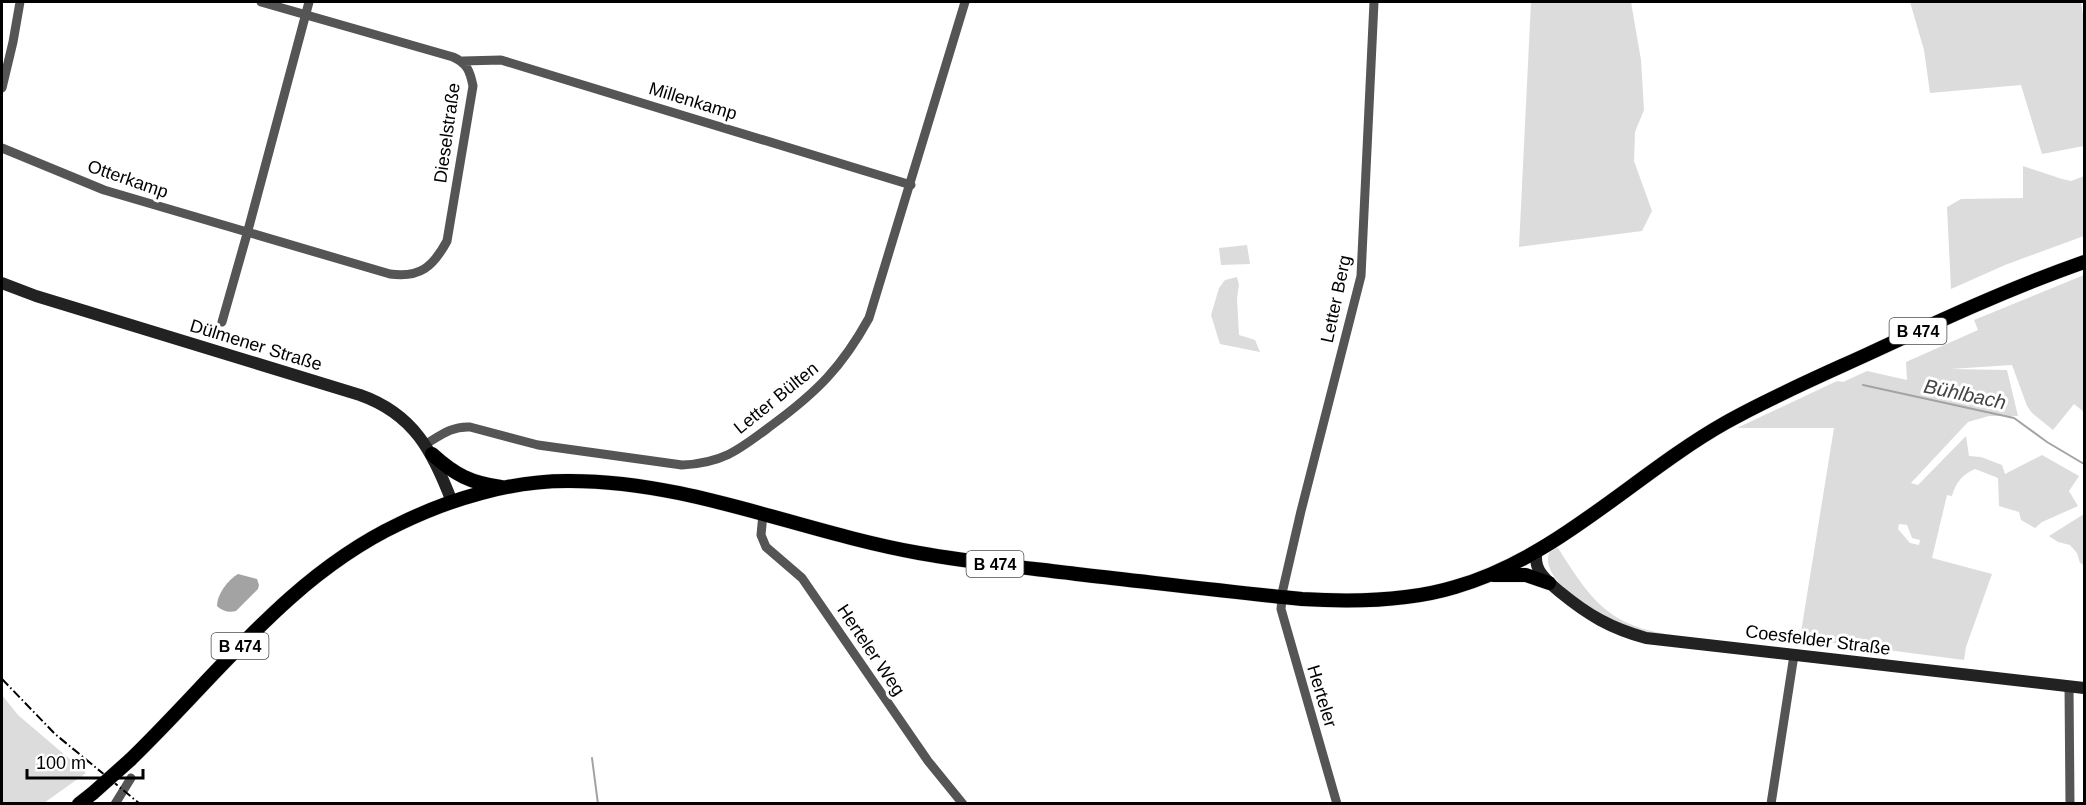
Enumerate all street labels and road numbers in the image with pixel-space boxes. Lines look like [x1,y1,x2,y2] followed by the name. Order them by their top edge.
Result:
[647,78,739,124] street label: Millenkamp
[430,82,464,184] street label: Dieselstraße
[85,156,171,202] street label: Otterkamp
[1317,253,1355,345] street label: Letter Berg
[188,315,324,375] street label: Dülmener Straße
[1890,318,1946,344] road number: B 474
[730,358,822,438] street label: Letter Bülten
[966,551,1024,577] road number: B 474
[833,601,909,699] street label: Herteler Weg
[1744,621,1892,659] street label: Coesfelder Straße
[212,633,268,659] road number: B 474
[1303,662,1341,730] street label: Herteler

